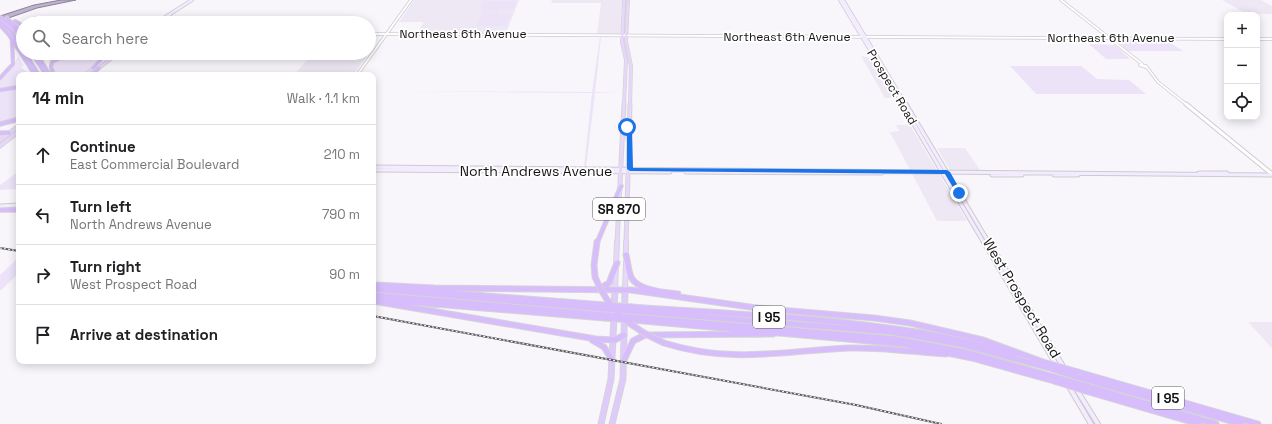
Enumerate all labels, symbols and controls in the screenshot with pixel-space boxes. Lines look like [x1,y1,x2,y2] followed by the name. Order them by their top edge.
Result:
[1224,12,1260,120] map controls
[1224,12,1260,48] button: +
[16,16,376,60] search box
[399,26,527,42] street label: Northeast 6th Avenue
[30,27,52,49] icon: search
[62,29,148,48] text: Search here
[723,29,851,45] street label: Northeast 6th Avenue
[1047,30,1175,46] street label: Northeast 6th Avenue
[863,46,921,128] street label: Prospect Road
[1224,48,1260,84] button: −
[1224,84,1260,120] button: locate
[32,87,84,109] text: 14 min
[287,90,360,107] text: Walk · 1.1 km
[618,118,636,136] route start
[70,137,136,156] text: Continue
[32,144,54,166] icon: ahead
[324,146,360,163] text: 210 m
[70,156,239,173] text: East Commercial Boulevard
[460,162,612,180] street label: North Andrews Avenue
[950,184,968,202] route end
[70,197,132,216] text: Turn left
[593,198,645,220] road number: SR 870
[32,204,54,226] icon: left
[322,206,360,223] text: 790 m
[70,216,212,233] text: North Andrews Avenue
[979,235,1065,361] street label: West Prospect Road
[70,257,141,276] text: Turn right
[32,264,54,286] icon: right
[329,266,360,283] text: 90 m
[70,276,197,293] text: West Prospect Road
[753,306,785,328] road number: I 95
[32,324,54,346] icon: arrive
[70,325,218,344] text: Arrive at destination
[1152,387,1184,409] road number: I 95

